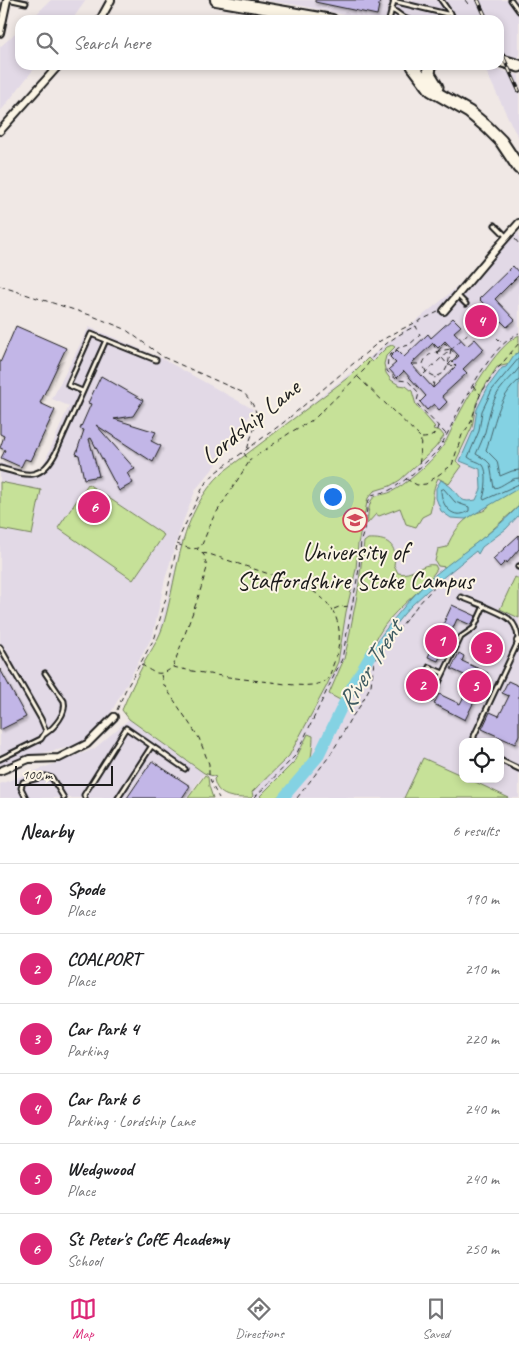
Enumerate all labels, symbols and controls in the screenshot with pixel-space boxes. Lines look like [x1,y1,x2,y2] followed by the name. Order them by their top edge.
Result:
[15,15,504,70] search box
[33,29,61,57] icon: search
[73,31,150,55] text: Search here
[465,302,497,340] pin: 4
[194,371,308,472] street label: Lordship Lane
[320,484,346,510] your location
[78,488,110,526] pin: 6
[342,507,368,533] school or university icon: University of Staffordshire Stoke Campus
[237,536,476,597] place label: University of Staffordshire Stoke Campus
[329,611,413,717] water label: River Trent
[425,622,457,660] pin: 1
[471,629,503,667] pin: 3
[406,666,438,704] pin: 2
[459,667,491,705] pin: 5
[459,738,504,783] map controls
[459,738,504,783] button: locate
[15,763,112,786] scale bar
[22,766,52,783] text: 100 m
[20,818,73,844] text: Nearby
[452,821,499,841] text: 6 results
[67,877,104,901] text: Spode
[32,889,40,909] text: 1
[465,889,499,909] text: 190 m
[67,901,95,921] text: Place
[67,947,140,971] text: COALPORT
[32,959,40,979] text: 2
[465,959,499,979] text: 210 m
[67,971,95,991] text: Place
[67,1017,139,1041] text: Car Park 4
[32,1029,40,1049] text: 3
[465,1029,499,1049] text: 220 m
[67,1041,108,1061] text: Parking
[67,1087,139,1111] text: Car Park 6
[32,1099,40,1119] text: 4
[465,1099,499,1119] text: 240 m
[67,1111,195,1131] text: Parking · Lordship Lane
[67,1157,133,1181] text: Wedgwood
[33,1169,39,1189] text: 5
[465,1169,499,1189] text: 240 m
[67,1181,95,1201] text: Place
[67,1227,229,1251] text: St Peter's CofE Academy
[32,1239,40,1259] text: 6
[465,1239,499,1259] text: 250 m
[67,1251,101,1271] text: School
[69,1295,97,1342] tab: Map
[235,1295,284,1342] tab: Directions
[422,1295,450,1342] tab: Saved

